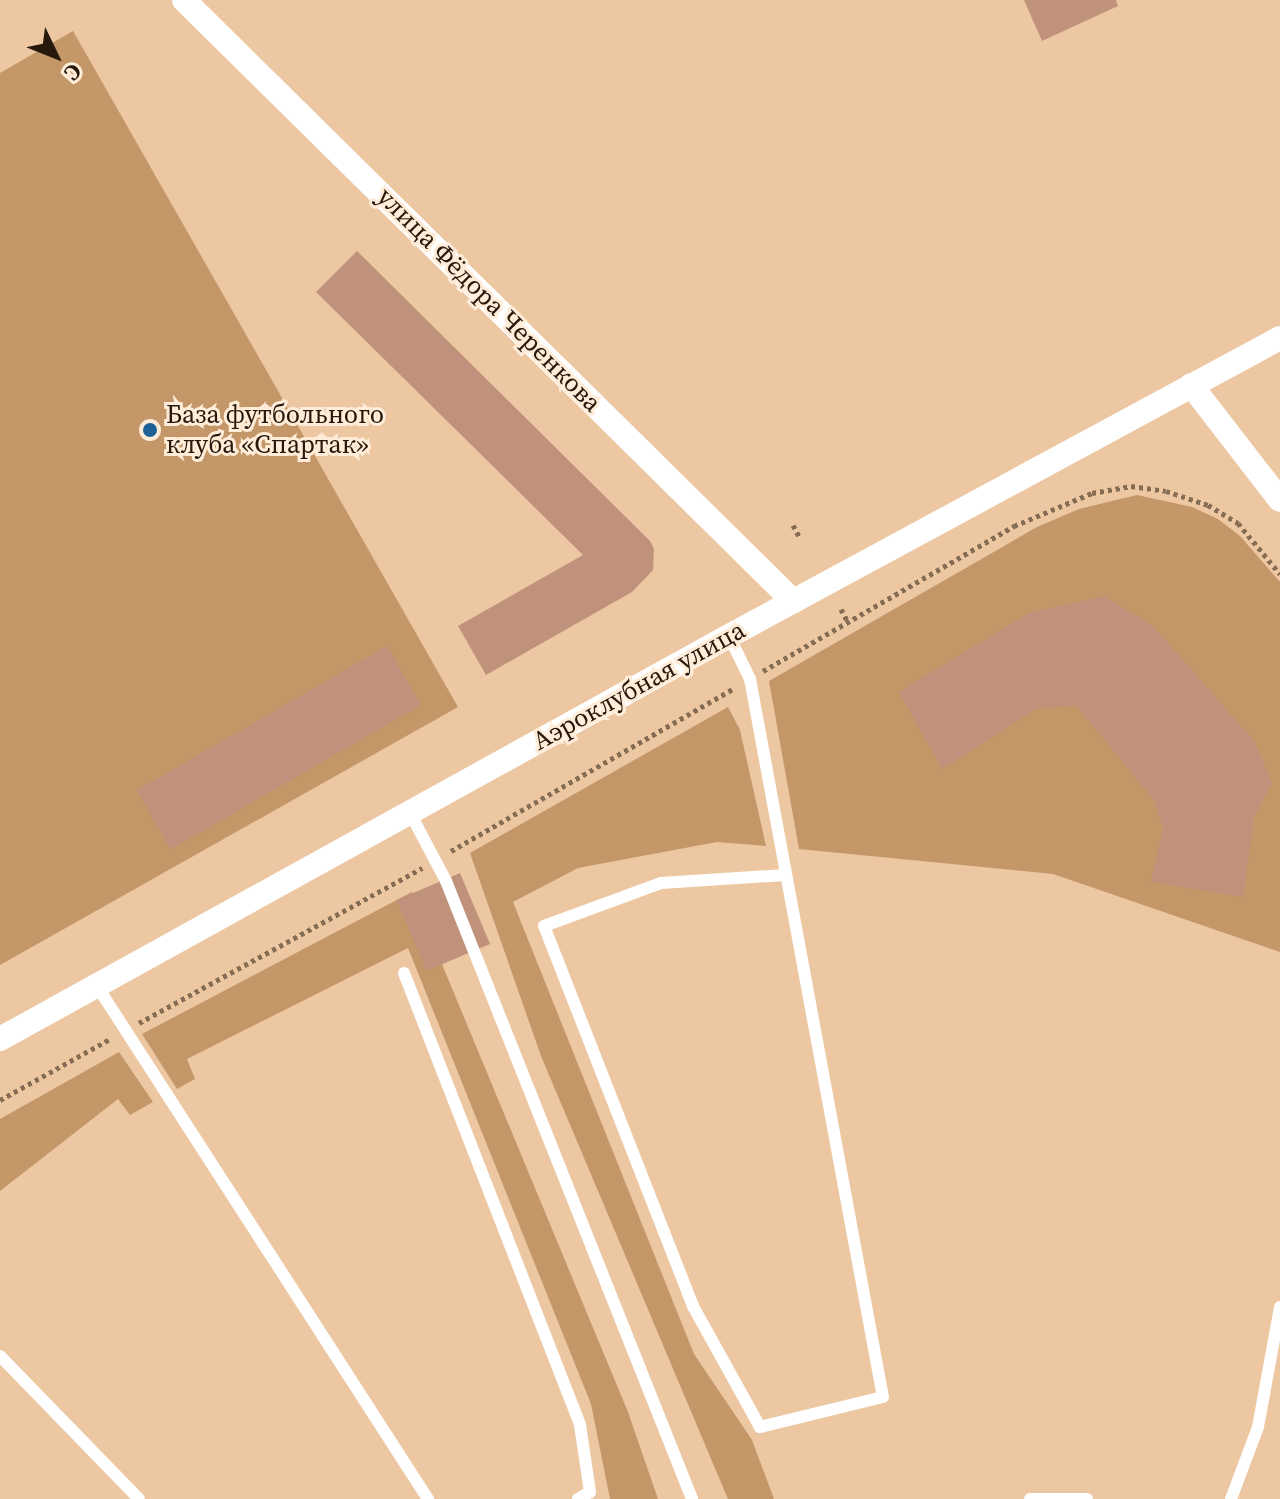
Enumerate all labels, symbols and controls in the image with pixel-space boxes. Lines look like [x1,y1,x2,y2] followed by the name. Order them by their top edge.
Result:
[16,16,96,96] north arrow
[58,57,89,88] text: С
[370,181,608,419] street label: улица Фёдора Черенкова
[166,399,384,460] place label: База футбольного клуба «Спартак»
[141,421,159,439] marker: База футбольного клуба «Спартак»
[527,615,751,757] street label: Аэроклубная улица

